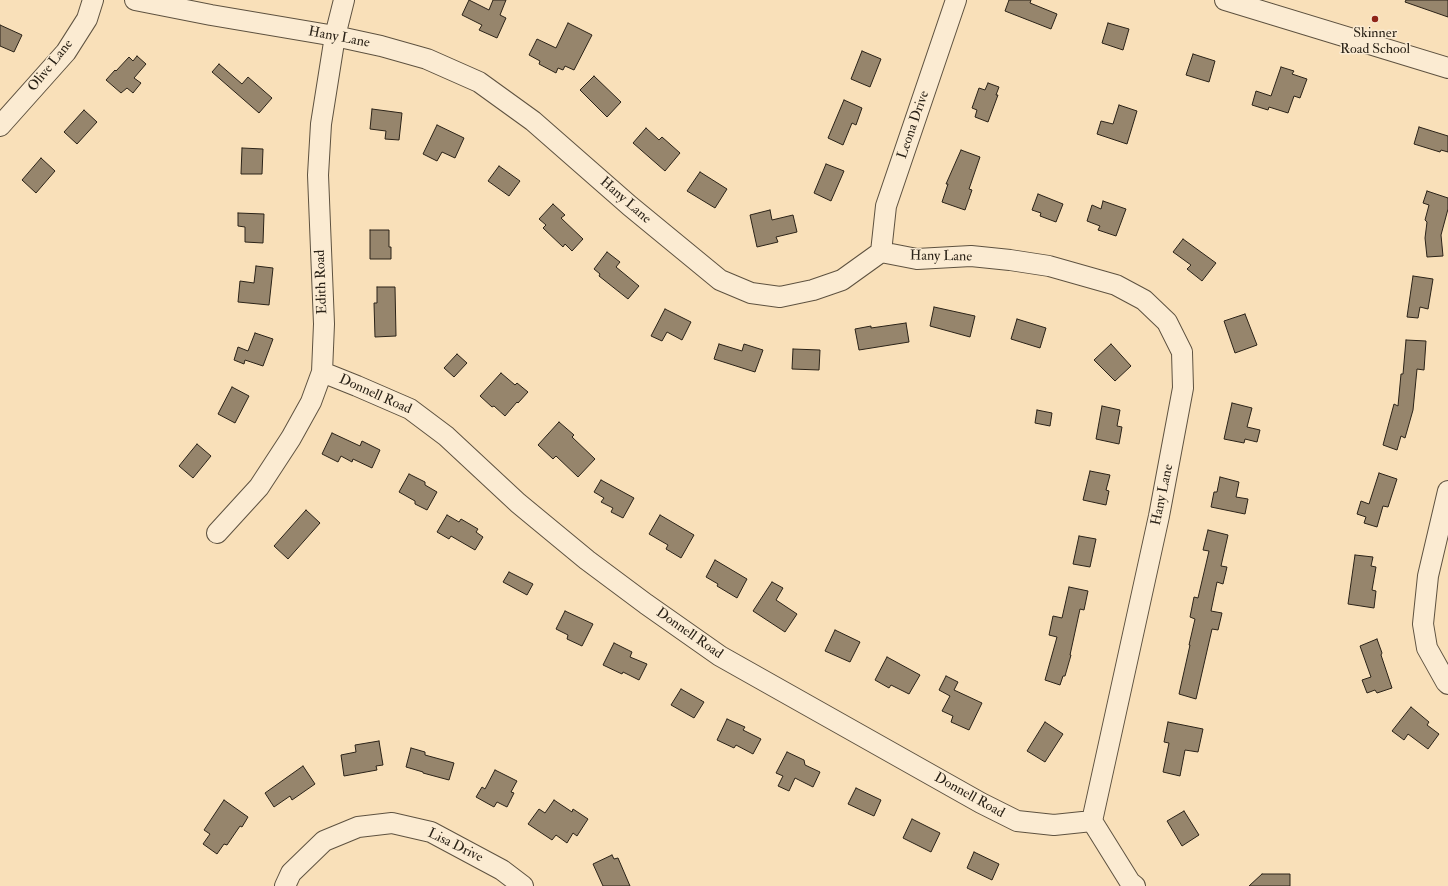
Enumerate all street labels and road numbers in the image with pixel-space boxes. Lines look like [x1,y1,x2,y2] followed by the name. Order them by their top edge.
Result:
[307,24,371,52] street label: Hany Lane
[25,37,77,95] street label: Olive Lane
[895,89,933,161] street label: Leona Drive
[596,174,654,228] street label: Hany Lane
[910,248,972,266] street label: Hany Lane
[312,249,332,315] street label: Edith Road
[336,372,414,418] street label: Donnell Road
[1148,463,1178,527] street label: Hany Lane
[652,605,726,663] street label: Donnell Road
[931,770,1007,822] street label: Donnell Road
[425,825,485,867] street label: Lisa Drive

